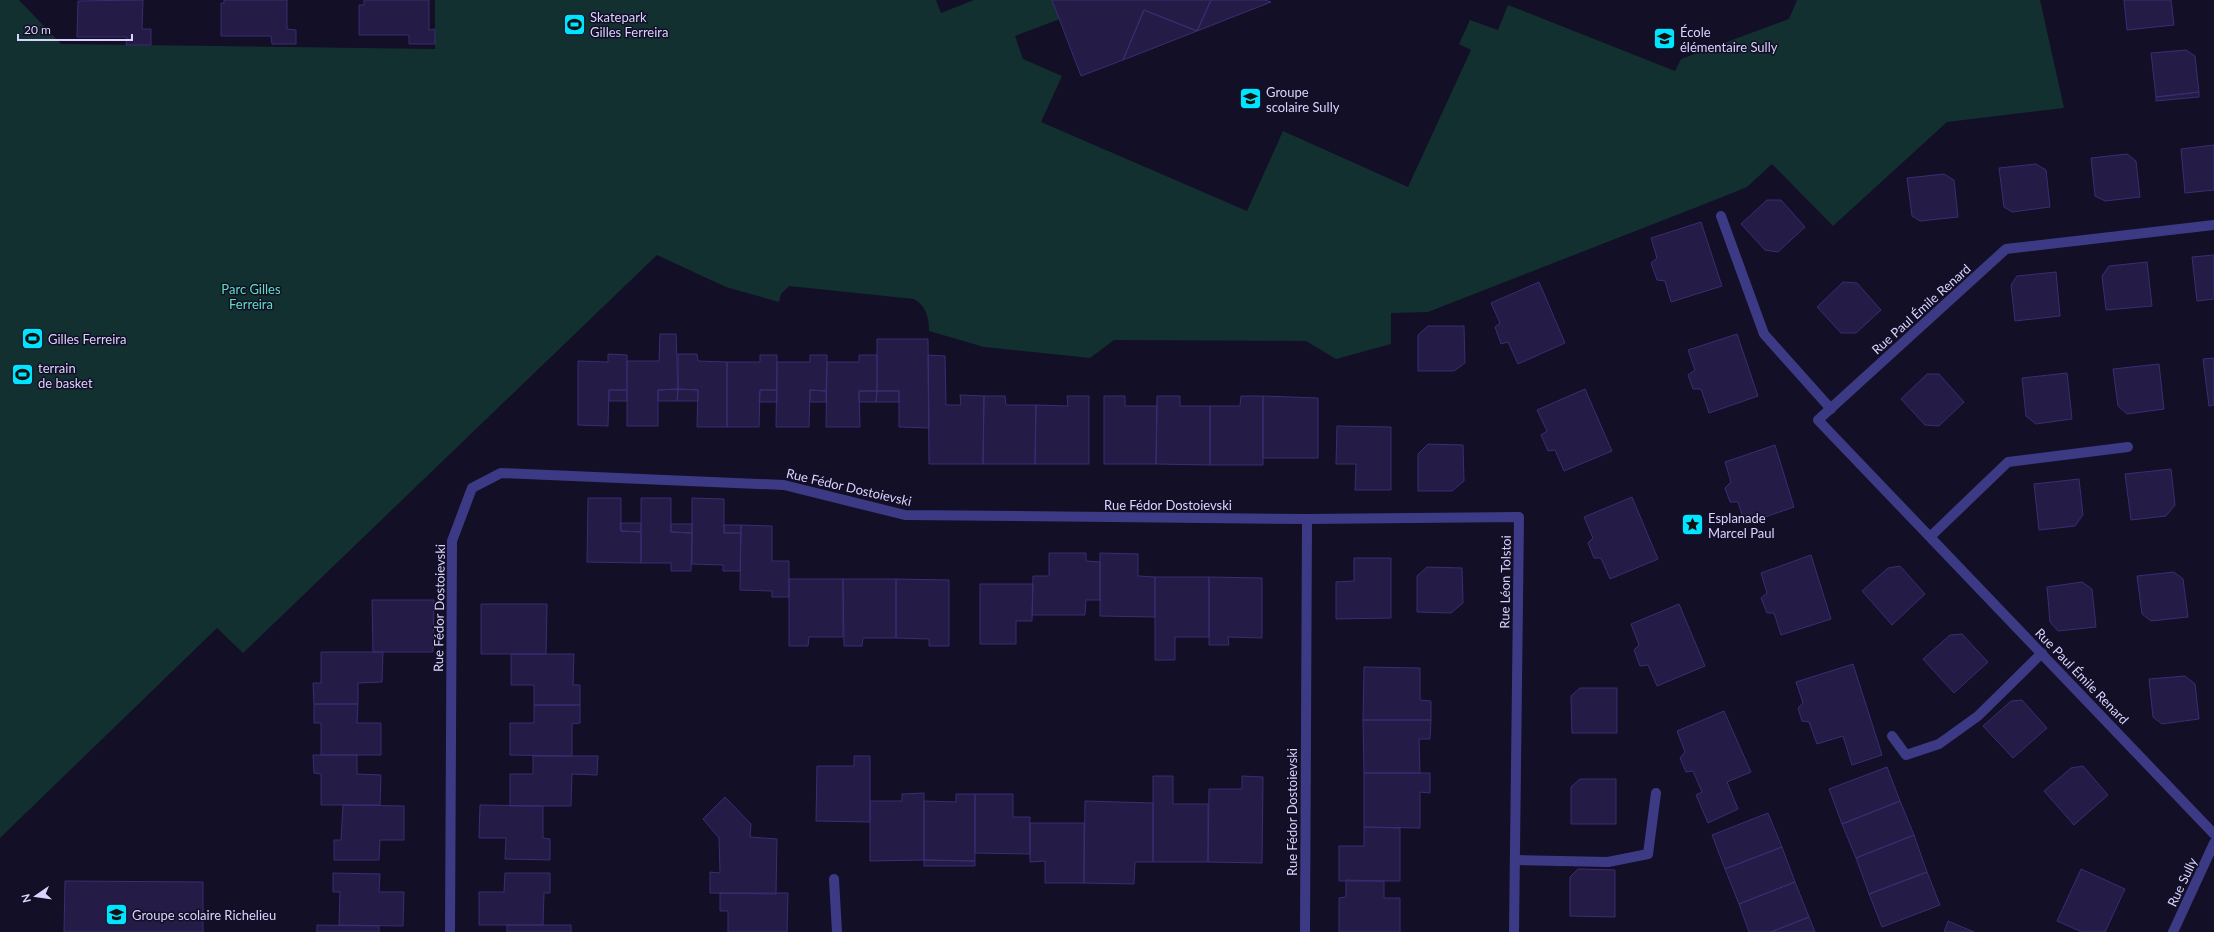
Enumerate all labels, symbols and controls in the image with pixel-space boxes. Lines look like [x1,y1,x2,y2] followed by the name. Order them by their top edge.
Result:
[590,9,668,40] place label: Skatepark Gilles Ferreira
[562,11,588,37] sports icon: Skatepark Gilles Ferreira
[18,16,132,42] scale bar
[24,22,51,37] text: 20 m
[1680,24,1778,55] place label: École élémentaire Sully
[1651,26,1677,52] school or university icon: École élémentaire Sully
[1266,84,1340,115] place label: Groupe scolaire Sully
[1237,86,1263,112] school or university icon: Groupe scolaire Sully
[1868,260,1974,358] street label: Rue Paul Émile Renard
[221,281,281,312] park label: Parc Gilles Ferreira
[20,326,46,352] sports icon: Gilles Ferreira
[48,331,126,347] place label: Gilles Ferreira
[38,360,93,391] place label: terrain de basket
[9,362,35,388] sports icon: terrain de basket
[785,465,913,509] street label: Rue Fédor Dostoievski
[1104,497,1232,513] street label: Rue Fédor Dostoievski
[1708,510,1775,541] place label: Esplanade Marcel Paul
[1679,512,1705,538] place icon: Esplanade Marcel Paul
[1496,535,1514,629] street label: Rue Léon Tolstoi
[430,544,448,672] street label: Rue Fédor Dostoievski
[2032,625,2132,727] street label: Rue Paul Émile Renard
[1284,748,1300,876] street label: Rue Fédor Dostoievski
[2164,855,2200,909] street label: Rue Sully
[16,876,56,916] north arrow
[18,893,33,904] text: N
[103,902,129,928] school or university icon: Groupe scolaire Richelieu
[132,907,276,923] place label: Groupe scolaire Richelieu

